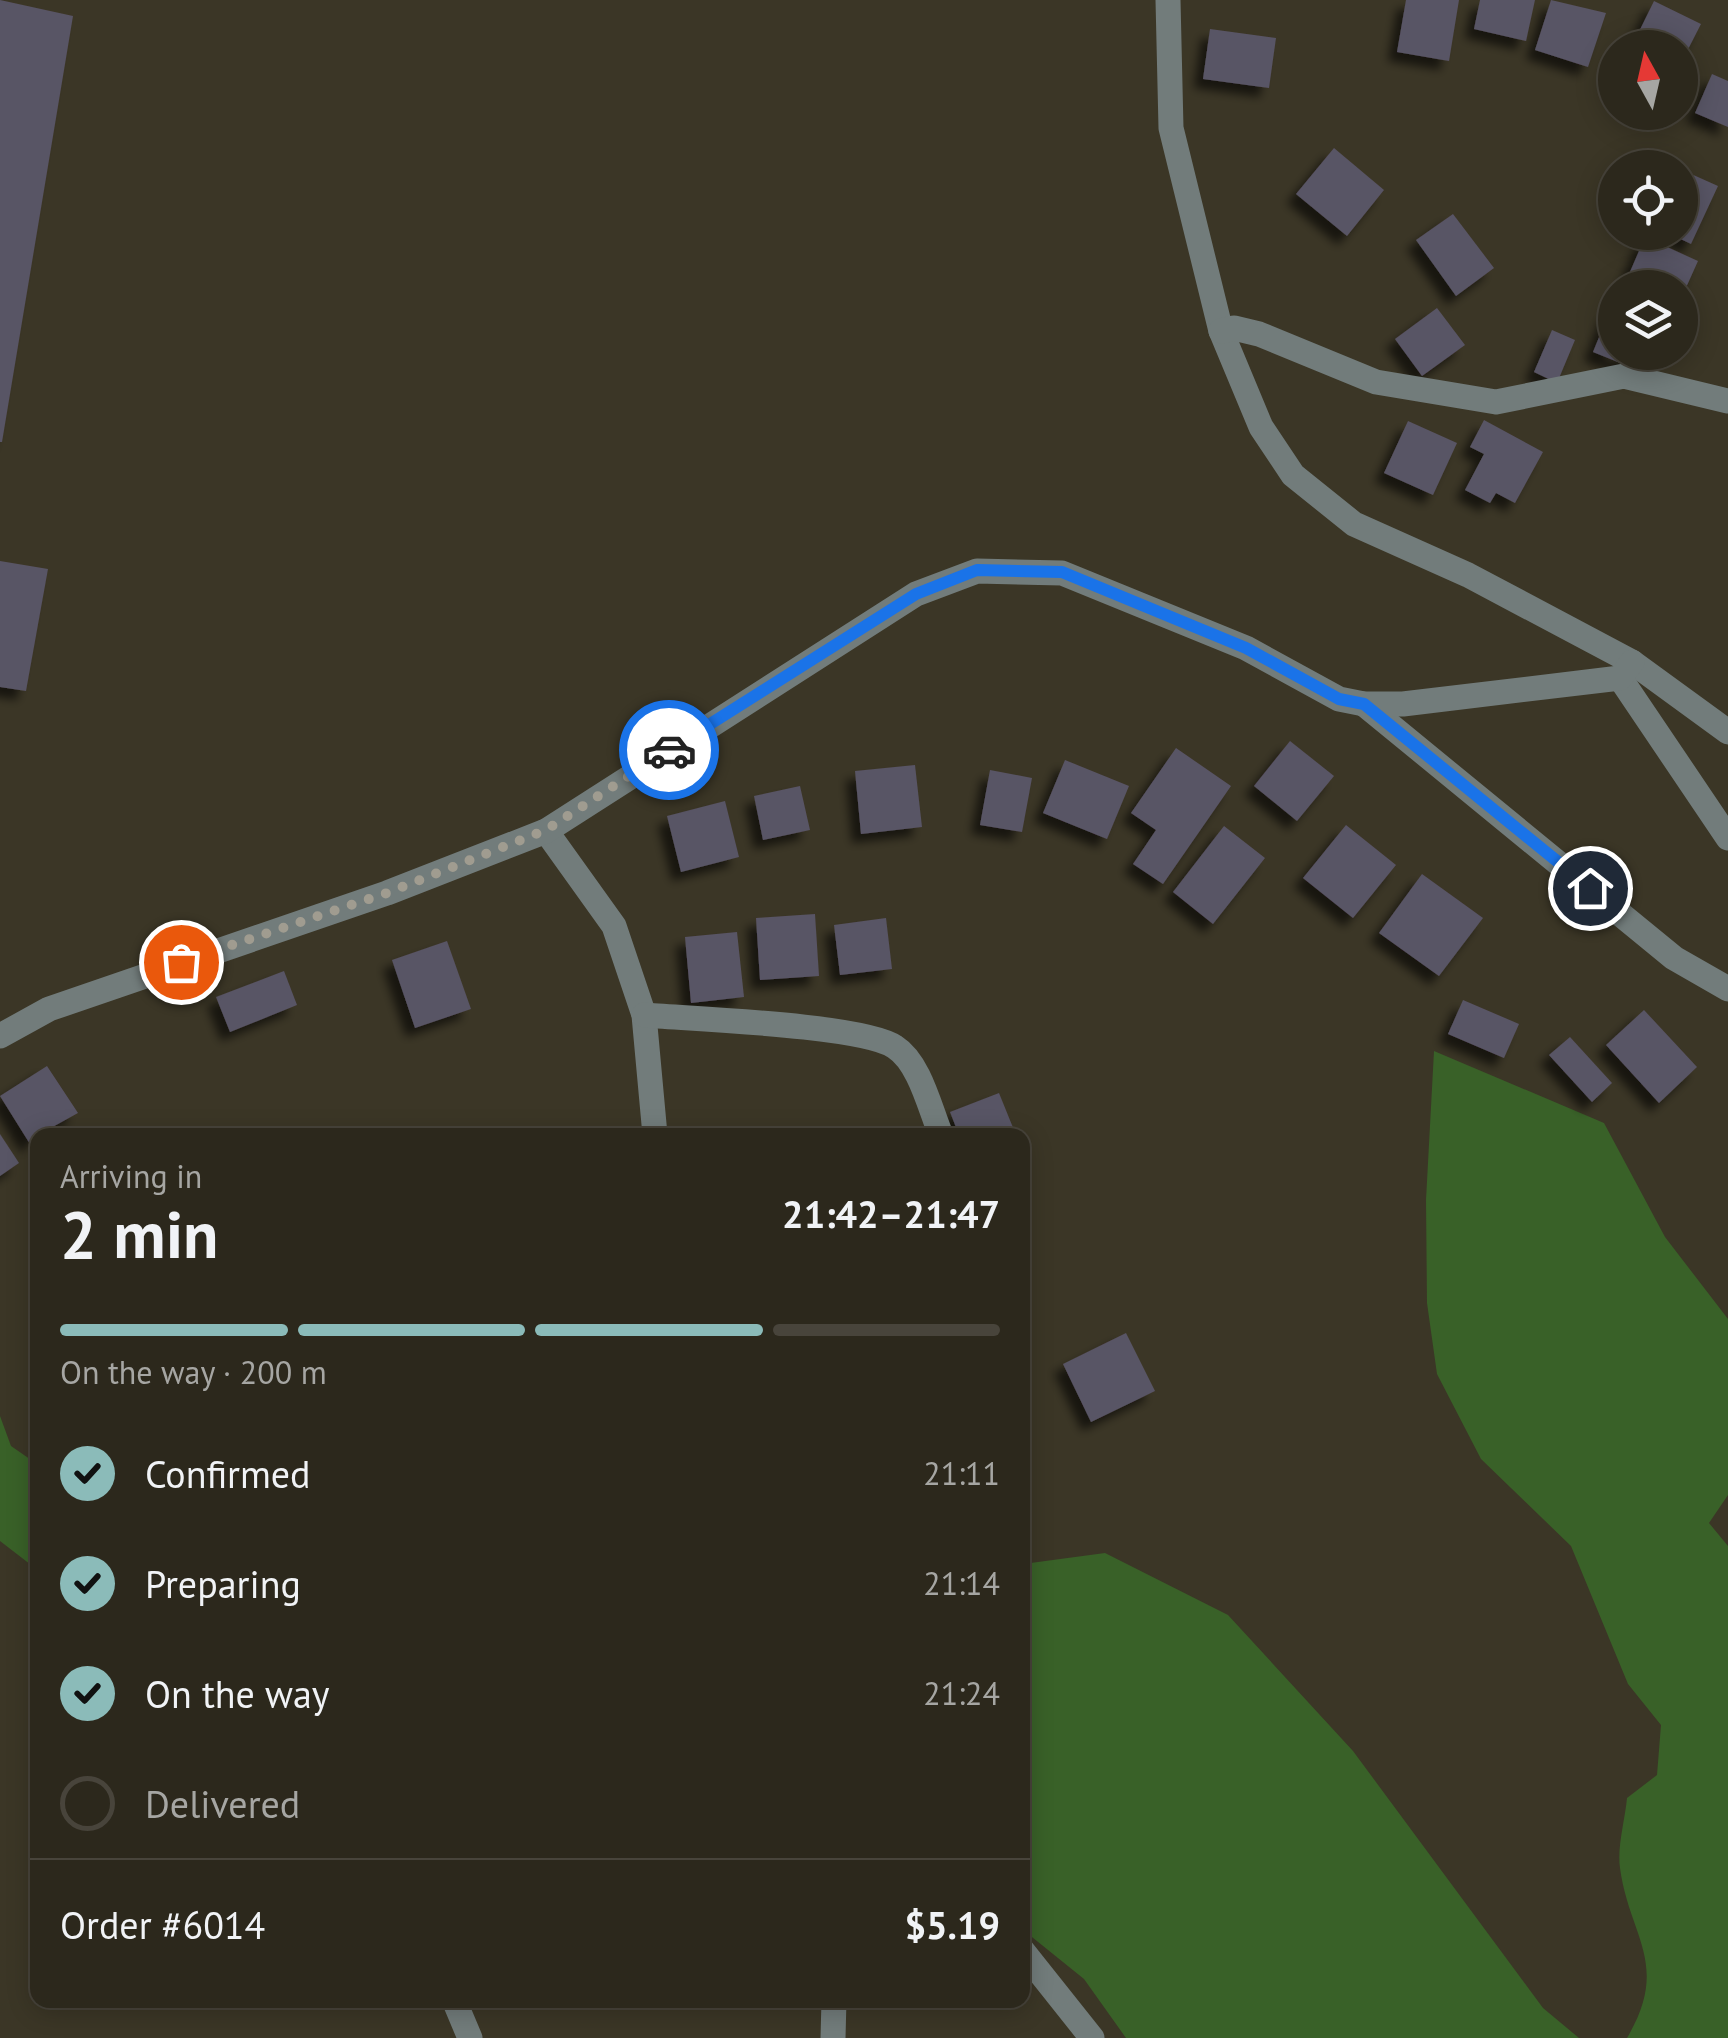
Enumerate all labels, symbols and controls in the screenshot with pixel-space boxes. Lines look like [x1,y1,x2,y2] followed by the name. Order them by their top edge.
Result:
[1598,30,1698,130] north arrow
[1598,30,1698,370] map controls
[1598,150,1698,250] button: locate
[1598,270,1698,370] button: layers
[619,700,719,800] courier
[642,723,697,778] icon: car
[1548,846,1633,931] pin
[1563,861,1618,916] icon: home
[139,920,224,1005] pin
[154,935,209,990] icon: bag
[60,1155,202,1197] text: Arriving in
[782,1189,1000,1238] text: 21:42–21:47
[60,1192,219,1276] text: 2 min
[60,1351,327,1393] text: On the way · 200 m
[60,1446,115,1501] icon: check
[145,1449,311,1498] text: Confirmed
[923,1452,1000,1494] text: 21:11
[60,1556,115,1611] icon: check
[145,1559,301,1608] text: Preparing
[923,1562,1000,1604] text: 21:14
[60,1666,115,1721] icon: check
[145,1669,330,1718] text: On the way
[923,1672,1000,1714] text: 21:24
[145,1779,300,1828] text: Delivered
[60,1900,265,1949] text: Order #6014
[904,1900,1000,1949] text: $5.19

